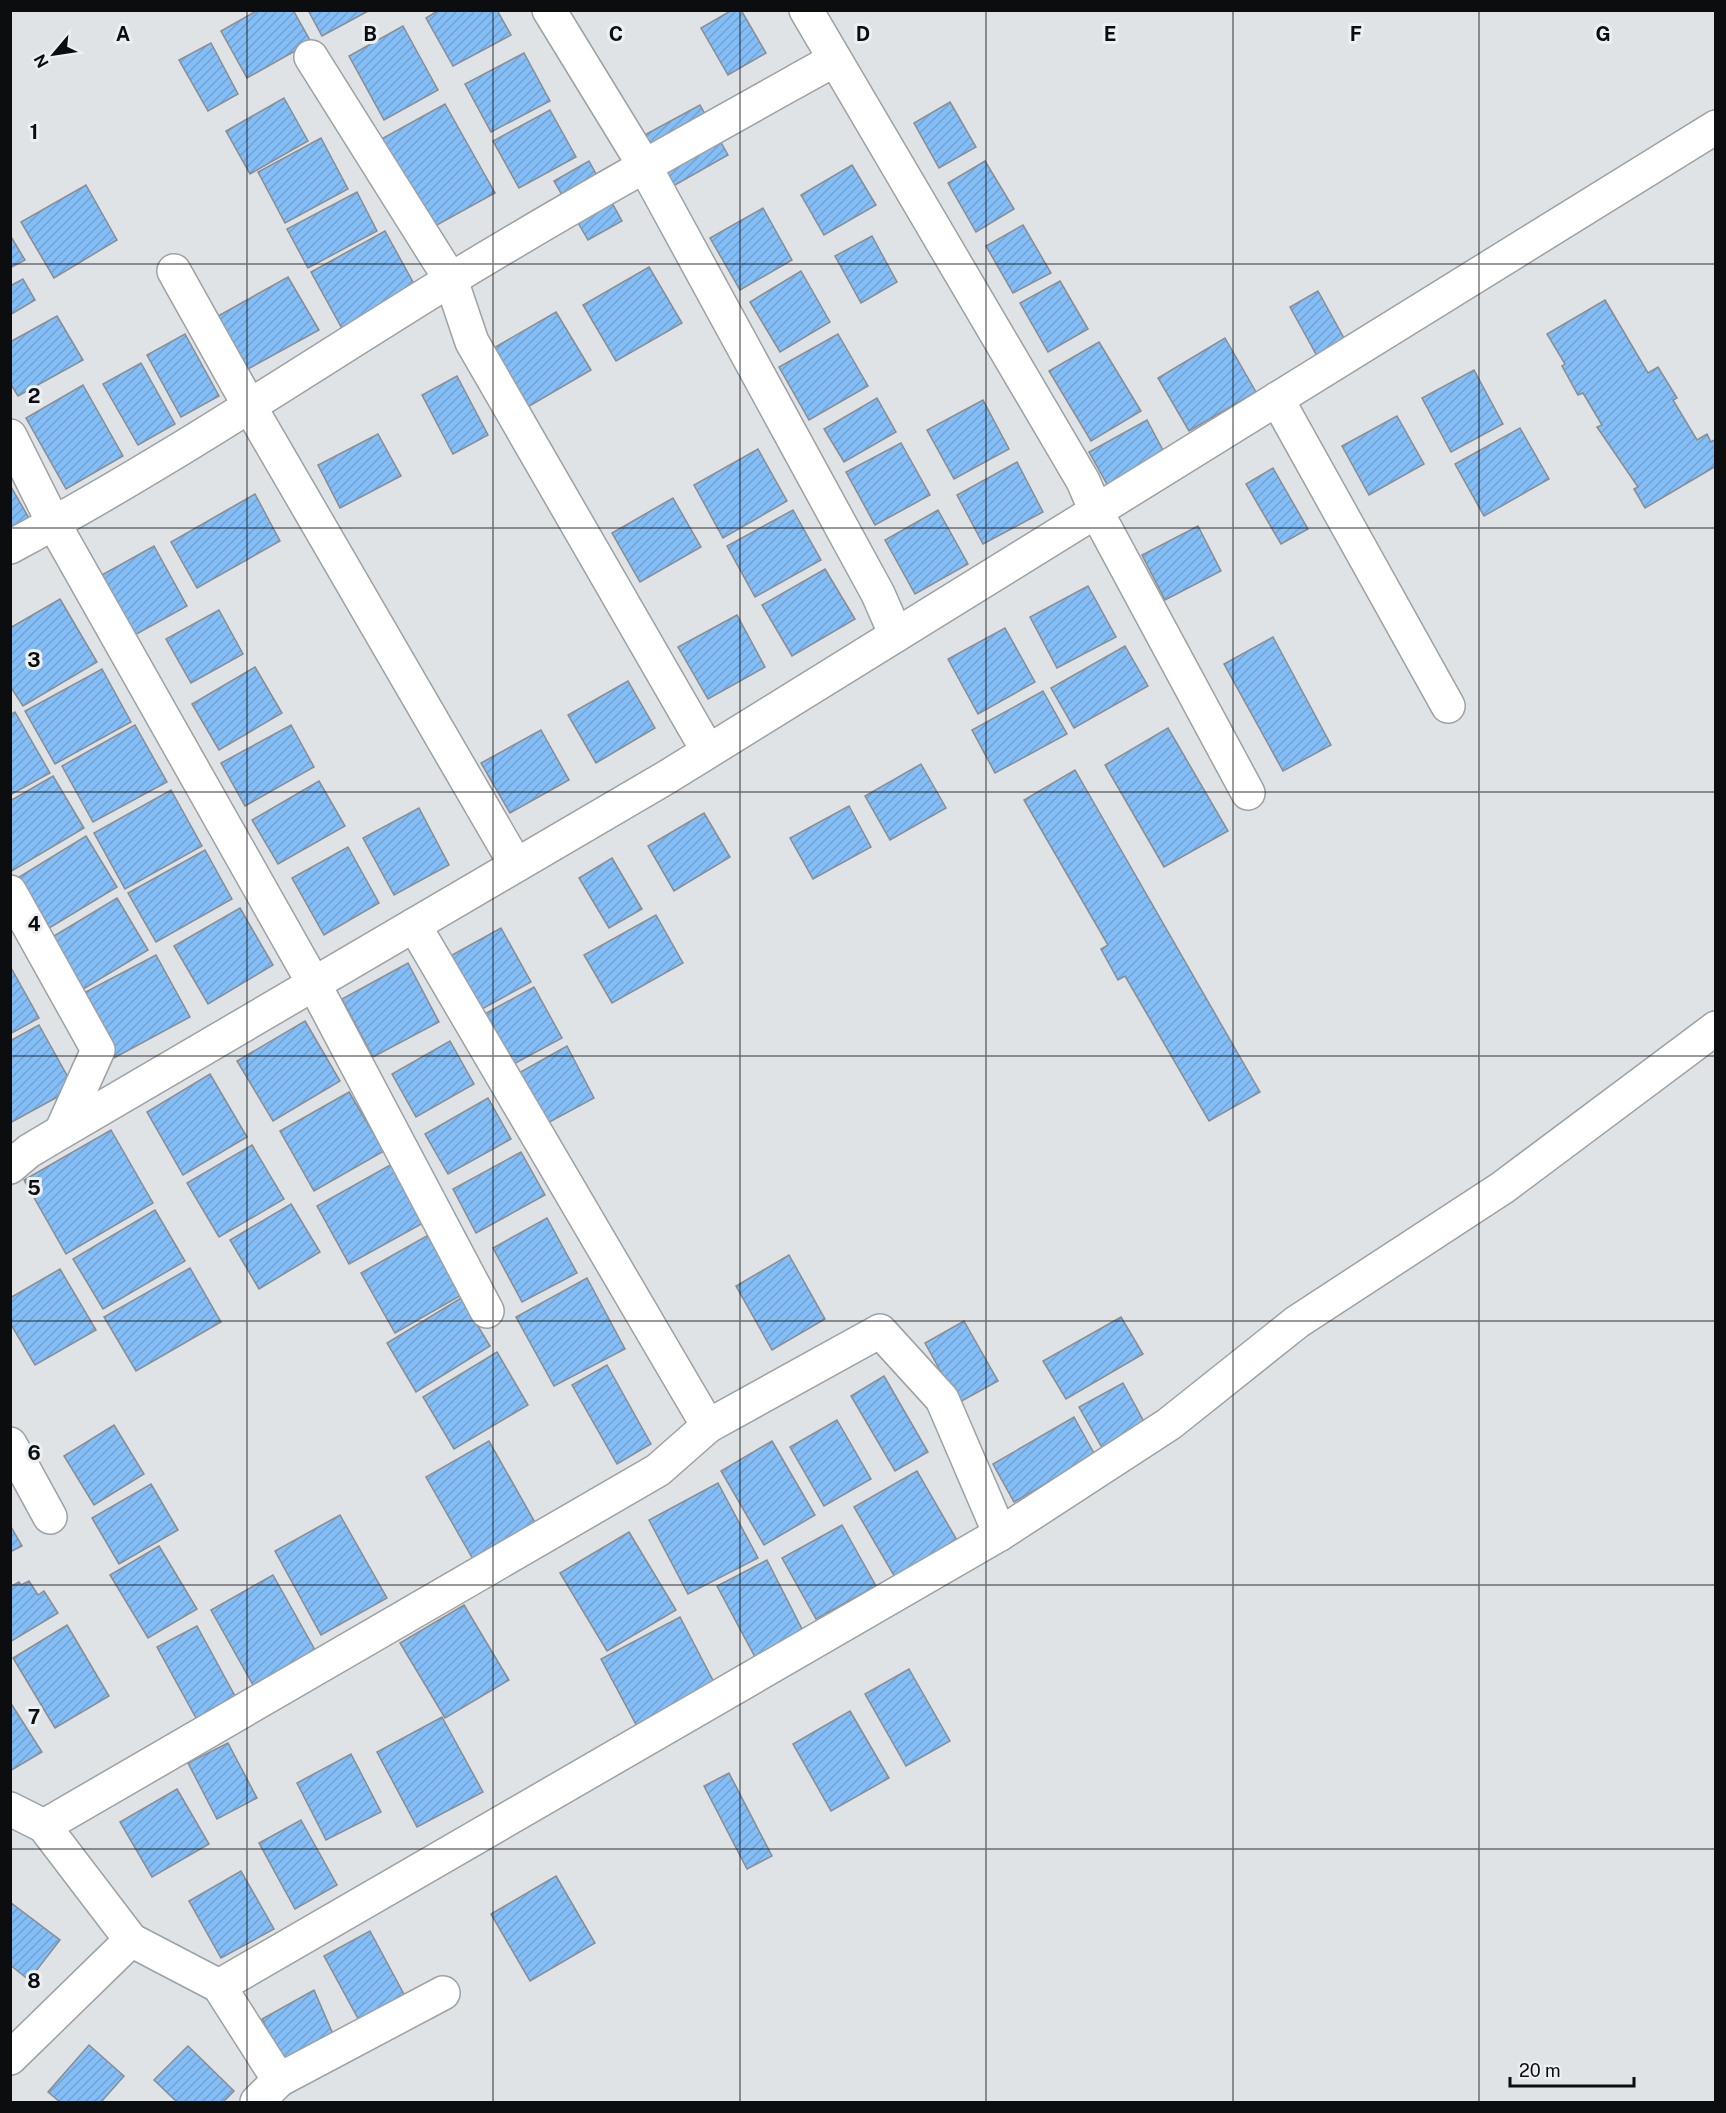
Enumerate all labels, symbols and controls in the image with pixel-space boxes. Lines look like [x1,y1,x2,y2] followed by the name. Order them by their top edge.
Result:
[116,22,130,46] text: A
[363,22,377,46] text: B
[609,22,623,46] text: C
[856,22,870,46] text: D
[1104,22,1116,46] text: E
[1350,22,1362,46] text: F
[1595,22,1611,46] text: G
[24,24,84,84] north arrow
[30,51,53,71] text: N
[30,120,38,144] text: 1
[28,384,40,408] text: 2
[27,648,41,672] text: 3
[27,912,41,936] text: 4
[27,1176,41,1200] text: 5
[27,1441,41,1465] text: 6
[28,1705,40,1729] text: 7
[27,1969,41,1993] text: 8
[1510,2050,1634,2088] scale bar
[1519,2060,1561,2081] text: 20 m

